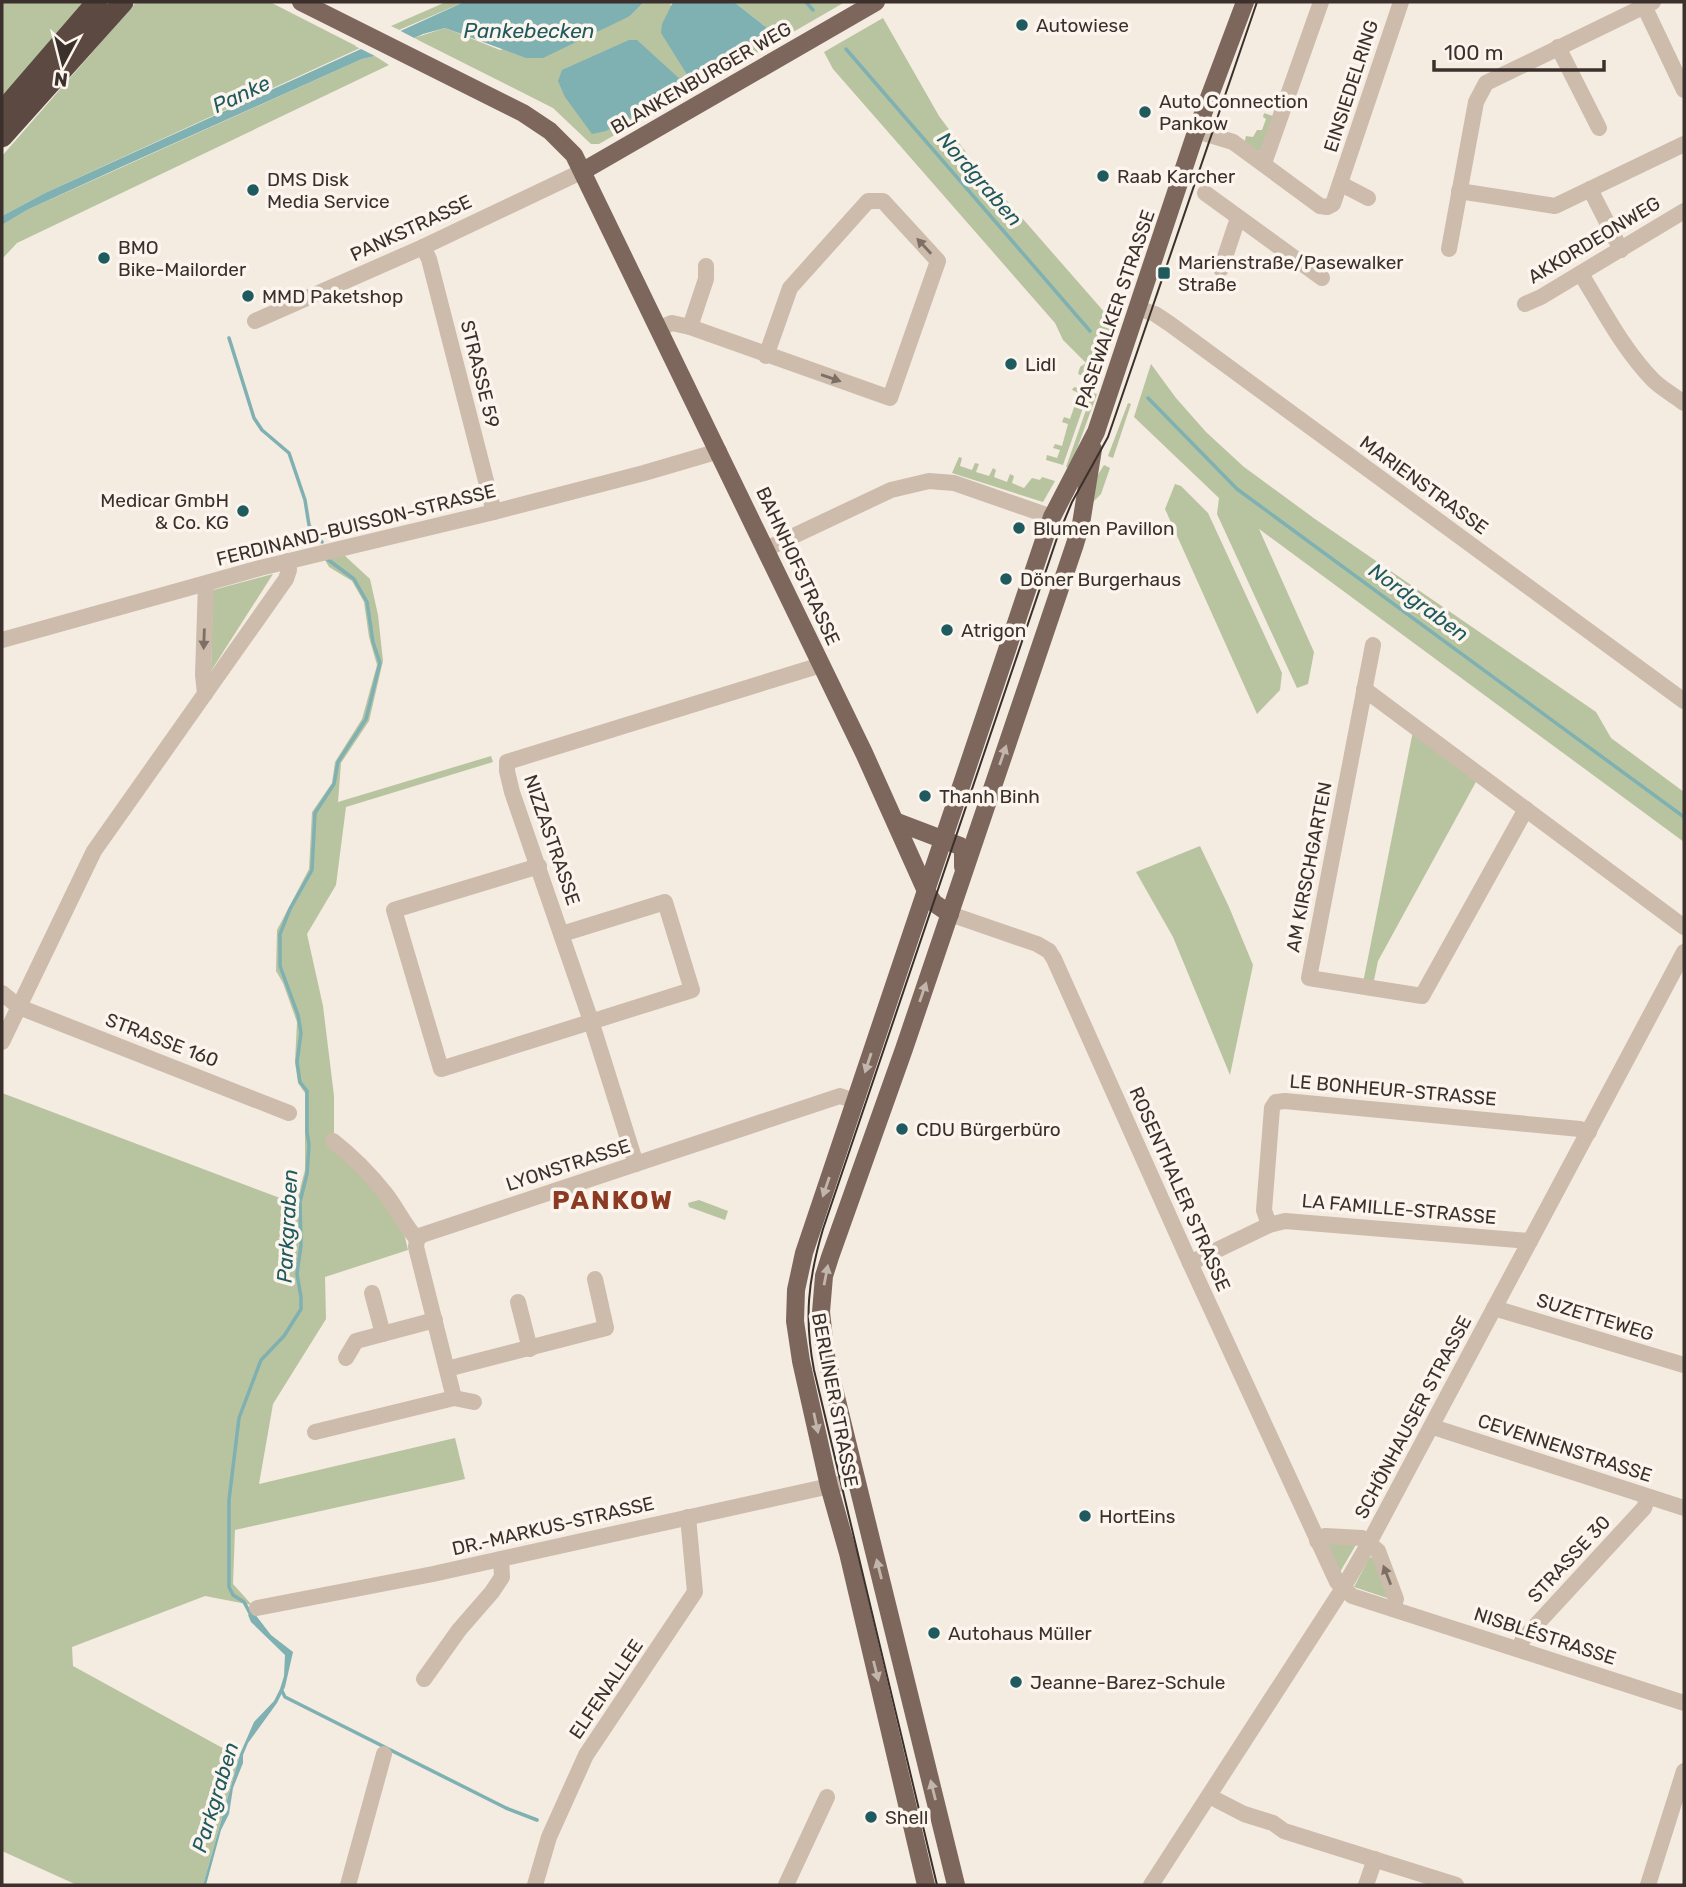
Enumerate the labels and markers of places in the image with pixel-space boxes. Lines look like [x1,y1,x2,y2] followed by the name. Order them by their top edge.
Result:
[1036,14,1129,37] place label: Autowiese
[1014,17,1030,33] marker: Autowiese
[1159,90,1308,135] place label: Auto Connection Pankow
[1137,104,1153,120] marker: Auto Connection Pankow
[1117,165,1236,188] place label: Raab Karcher
[267,168,390,213] place label: DMS Disk Media Service
[1095,168,1111,184] marker: Raab Karcher
[245,182,261,198] marker: DMS Disk Media Service
[118,236,247,281] place label: BMO Bike-Mailorder
[96,250,112,266] marker: BMO Bike-Mailorder
[1178,251,1404,296] place label: Marienstraße/Pasewalker Straße
[1156,265,1172,281] marker: Marienstraße/Pasewalker Straße
[262,285,403,308] place label: MMD Paketshop
[240,288,256,304] marker: MMD Paketshop
[1025,353,1056,376] place label: Lidl
[1003,356,1019,372] marker: Lidl
[100,489,229,534] place label: Medicar GmbH & Co. KG
[235,503,251,519] marker: Medicar GmbH & Co. KG
[1033,517,1175,540] place label: Blumen Pavillon
[1011,520,1027,536] marker: Blumen Pavillon
[1020,568,1181,591] place label: Döner Burgerhaus
[998,571,1014,587] marker: Döner Burgerhaus
[961,619,1026,642] place label: Atrigon
[939,622,955,638] marker: Atrigon
[939,785,1040,808] place label: Thanh Binh
[917,788,933,804] marker: Thanh Binh
[916,1118,1061,1141] place label: CDU Bürgerbüro
[894,1121,910,1137] marker: CDU Bürgerbüro
[1099,1505,1175,1528] place label: HortEins
[1077,1508,1093,1524] marker: HortEins
[948,1622,1093,1645] place label: Autohaus Müller
[926,1625,942,1641] marker: Autohaus Müller
[1030,1671,1225,1694] place label: Jeanne-Barez-Schule
[1008,1674,1024,1690] marker: Jeanne-Barez-Schule
[885,1806,928,1829] place label: Shell
[863,1809,879,1825] marker: Shell

